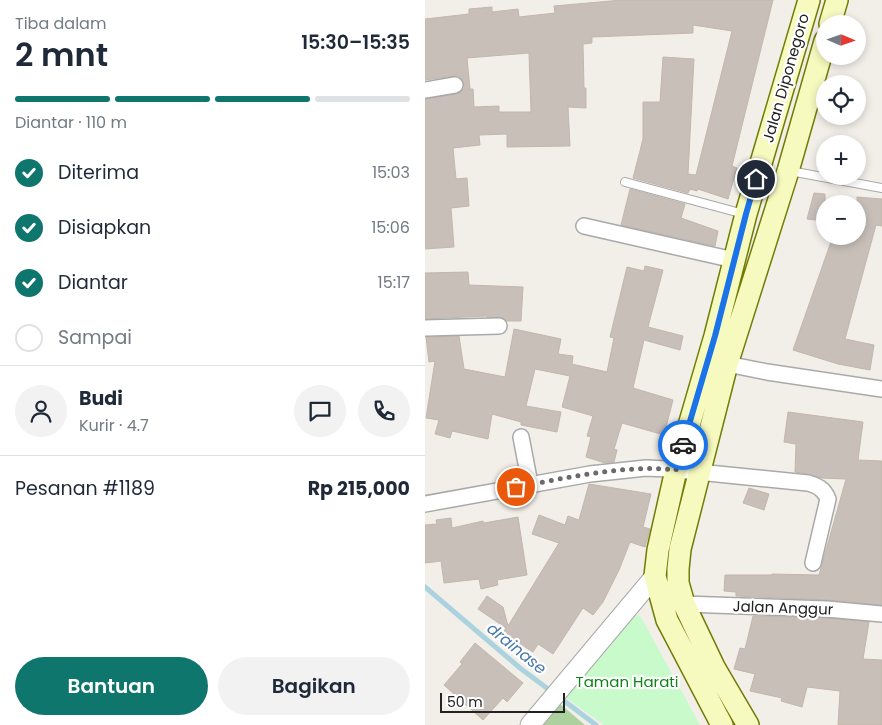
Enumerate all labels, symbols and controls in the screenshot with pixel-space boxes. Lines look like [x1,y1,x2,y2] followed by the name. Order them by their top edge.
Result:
[757,11,814,145] street label: Jalan Diponegoro
[15,12,106,35] text: Tiba dalam
[816,15,866,65] north arrow
[816,15,866,245] map controls
[301,29,410,56] text: 15:30–15:35
[15,32,108,77] text: 2 mnt
[816,75,866,125] button: locate
[15,111,127,134] text: Diantar · 110 m
[816,135,866,185] button: +
[735,158,777,200] pin
[15,159,43,187] icon: check
[58,159,139,186] text: Diterima
[372,161,410,184] text: 15:03
[742,165,770,193] icon: home
[816,195,866,245] button: −
[15,214,43,242] icon: check
[58,214,151,241] text: Disiapkan
[371,216,410,239] text: 15:06
[15,269,43,297] icon: check
[58,269,128,296] text: Diantar
[378,271,410,294] text: 15:17
[58,324,132,351] text: Sampai
[15,385,67,437] button: person
[79,385,123,412] text: Budi
[294,385,346,437] button: chat
[358,385,410,437] button: phone
[79,414,149,437] text: Kurir · 4.7
[658,420,708,470] courier
[669,431,697,459] icon: car
[495,466,537,508] pin
[502,473,530,501] icon: bag
[15,475,155,502] text: Pesanan #1189
[308,475,410,502] text: Rp 215,000
[732,595,834,620] street label: Jalan Anggur
[482,617,552,680] water label: drainase
[15,657,208,715] button: Bantuan
[218,657,410,715] button: Bagikan
[576,671,678,692] park label: Taman Harati
[440,690,565,713] scale bar
[447,692,483,712] text: 50 m

